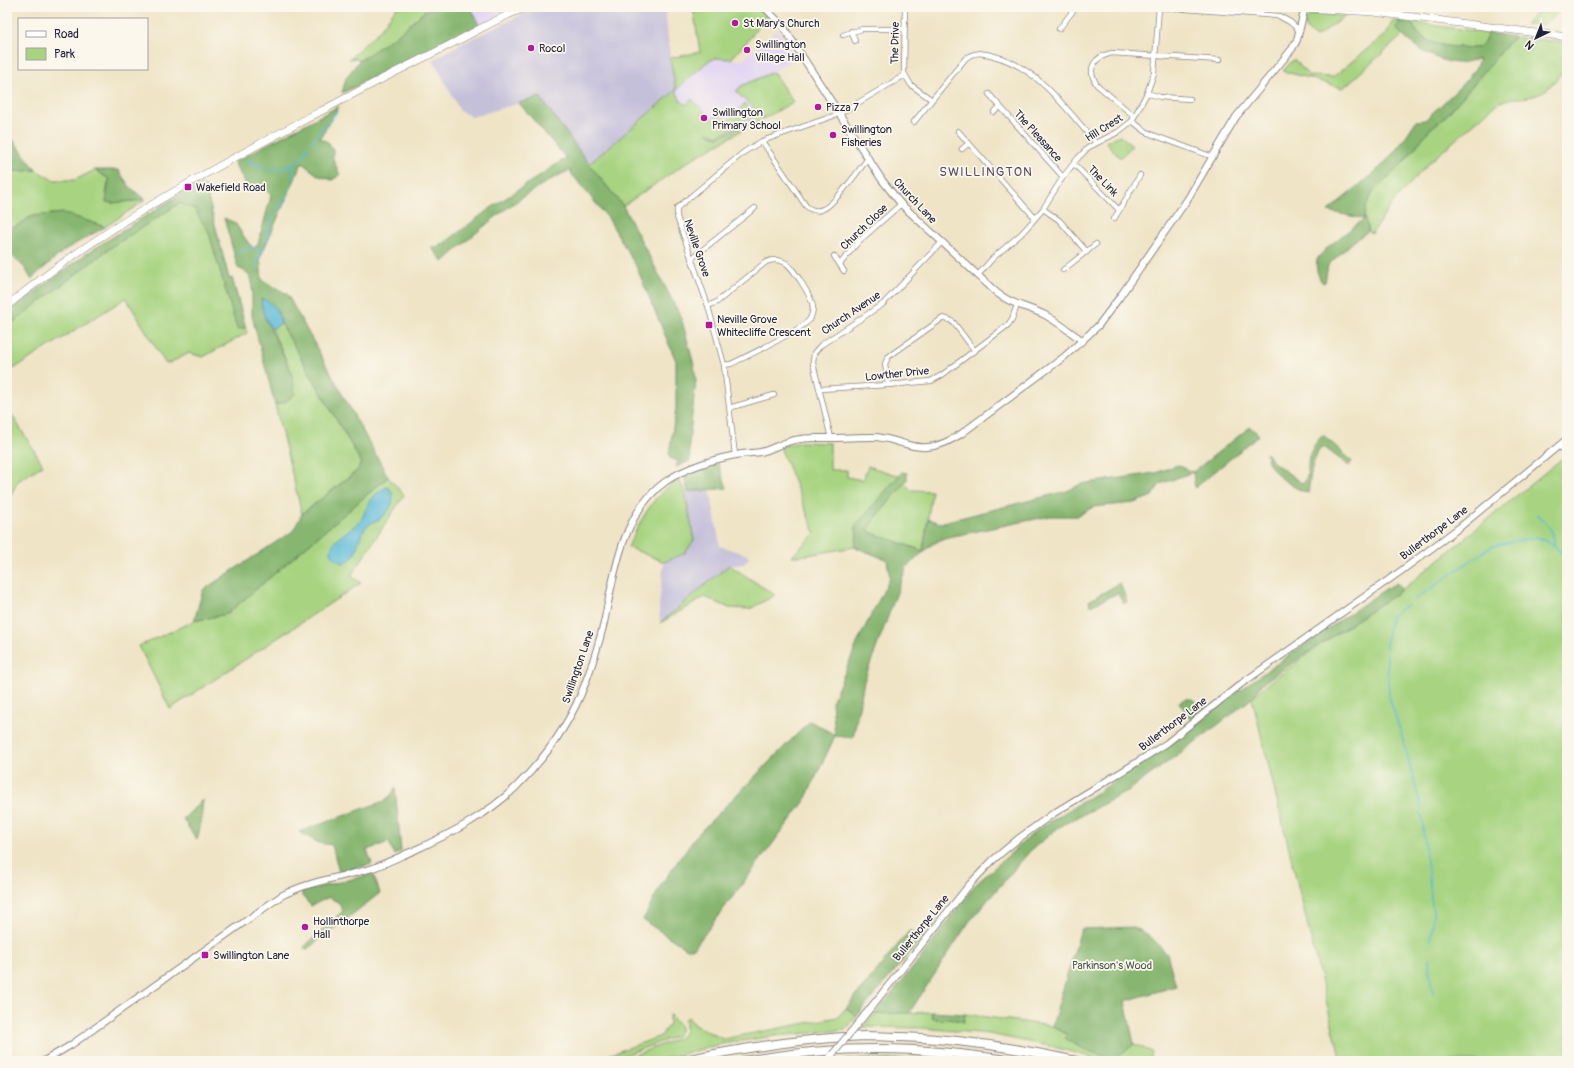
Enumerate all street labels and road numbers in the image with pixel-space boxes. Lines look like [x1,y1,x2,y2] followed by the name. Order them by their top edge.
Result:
[888,21,902,64] street label: The Drive
[1011,107,1065,165] street label: The Pleasance
[1083,111,1126,145] street label: Hill Crest
[1085,163,1121,199] street label: The Link
[891,176,940,227] street label: Church Lane
[838,201,891,253] street label: Church Close
[681,217,713,279] street label: Neville Grove
[819,288,883,338] street label: Church Avenue
[864,364,930,384] street label: Lowther Drive
[1398,503,1471,563] street label: Bullerthorpe Lane
[559,628,597,705] street label: Swillington Lane
[1137,694,1210,754] street label: Bullerthorpe Lane
[890,892,952,964] street label: Bullerthorpe Lane

